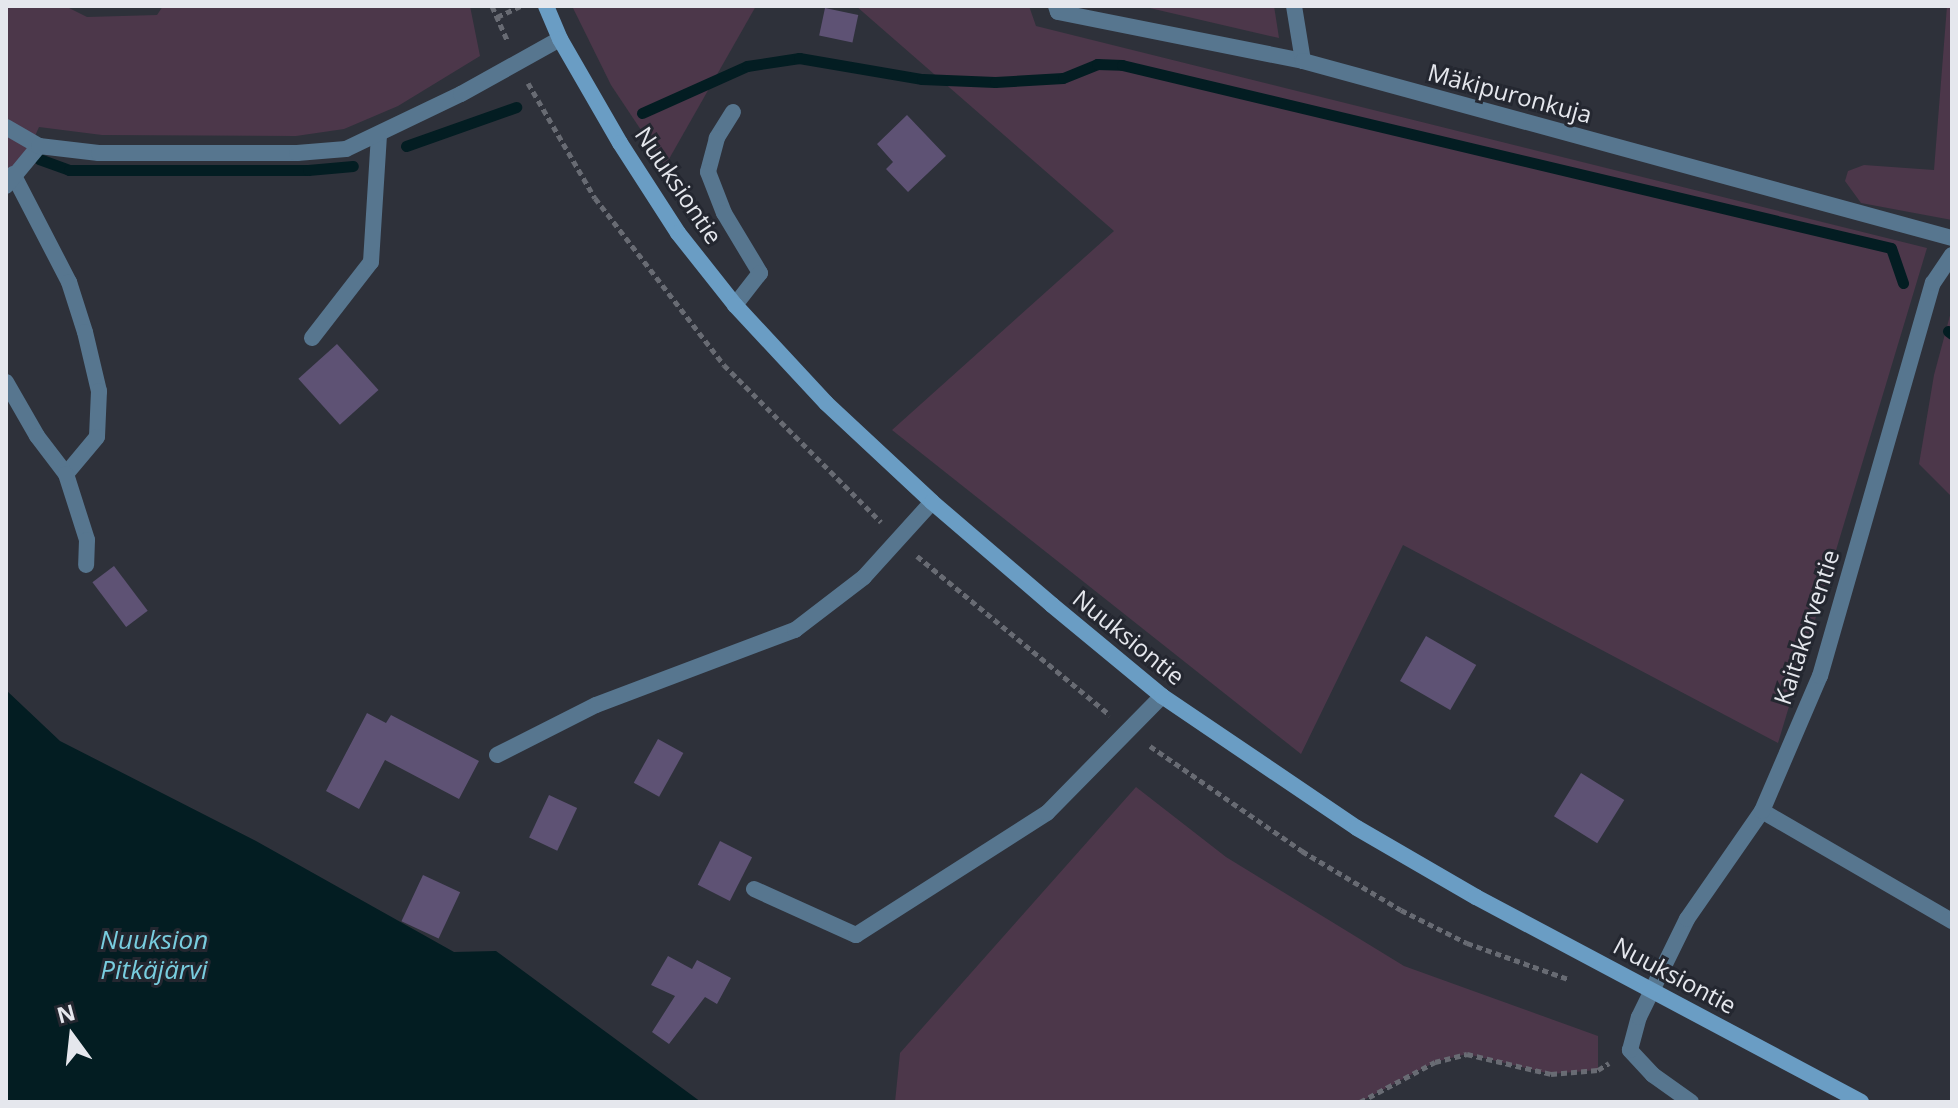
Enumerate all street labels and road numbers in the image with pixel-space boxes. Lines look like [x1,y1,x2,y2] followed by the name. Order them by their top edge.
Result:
[1425,57,1595,129] street label: Mäkipuronkuja
[629,121,729,249] street label: Nuuksiontie
[1767,546,1845,708] street label: Kaitakorventie
[1068,583,1190,691] street label: Nuuksiontie
[1609,931,1741,1019] street label: Nuuksiontie

